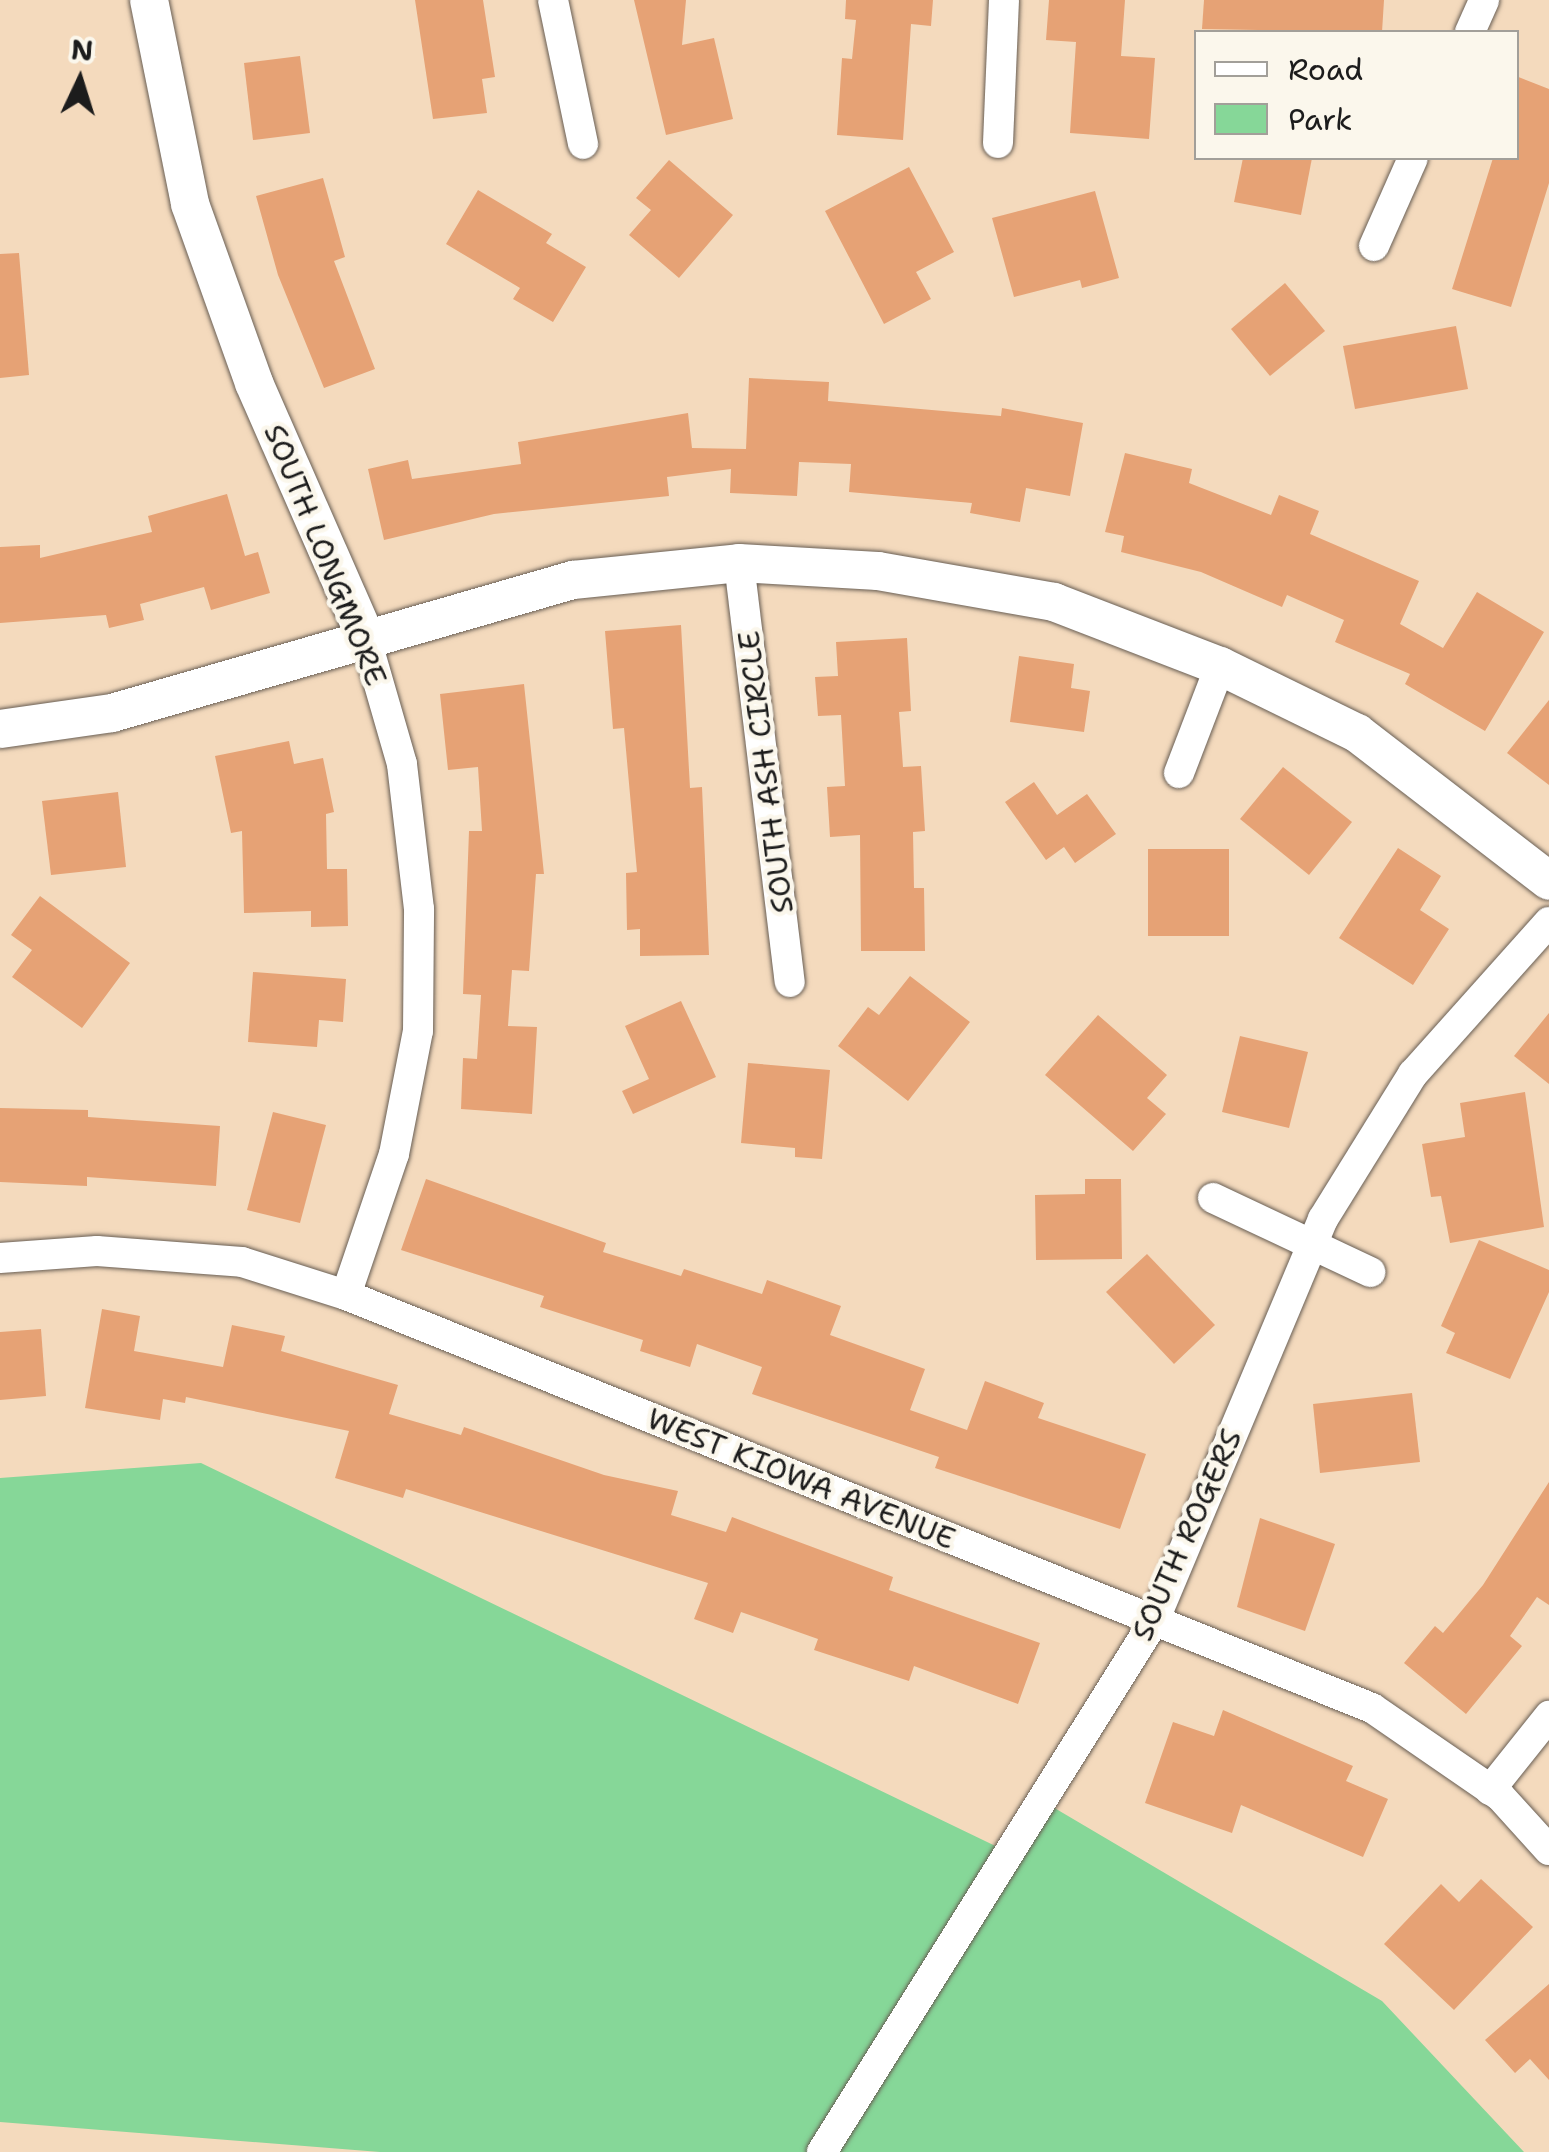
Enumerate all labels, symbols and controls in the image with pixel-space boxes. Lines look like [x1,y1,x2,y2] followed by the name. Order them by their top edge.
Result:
[30,30,130,130] north arrow
[70,30,94,70] text: N
[1194,30,1519,160] legend
[1288,49,1363,90] text: Road
[1288,99,1352,140] text: Park
[256,419,394,691] street label: SOUTH LONGMORE
[731,629,801,915] street label: SOUTH ASH CIRCLE
[642,1401,960,1557] street label: WEST KIOWA AVENUE
[1124,1424,1250,1646] street label: SOUTH ROGERS

